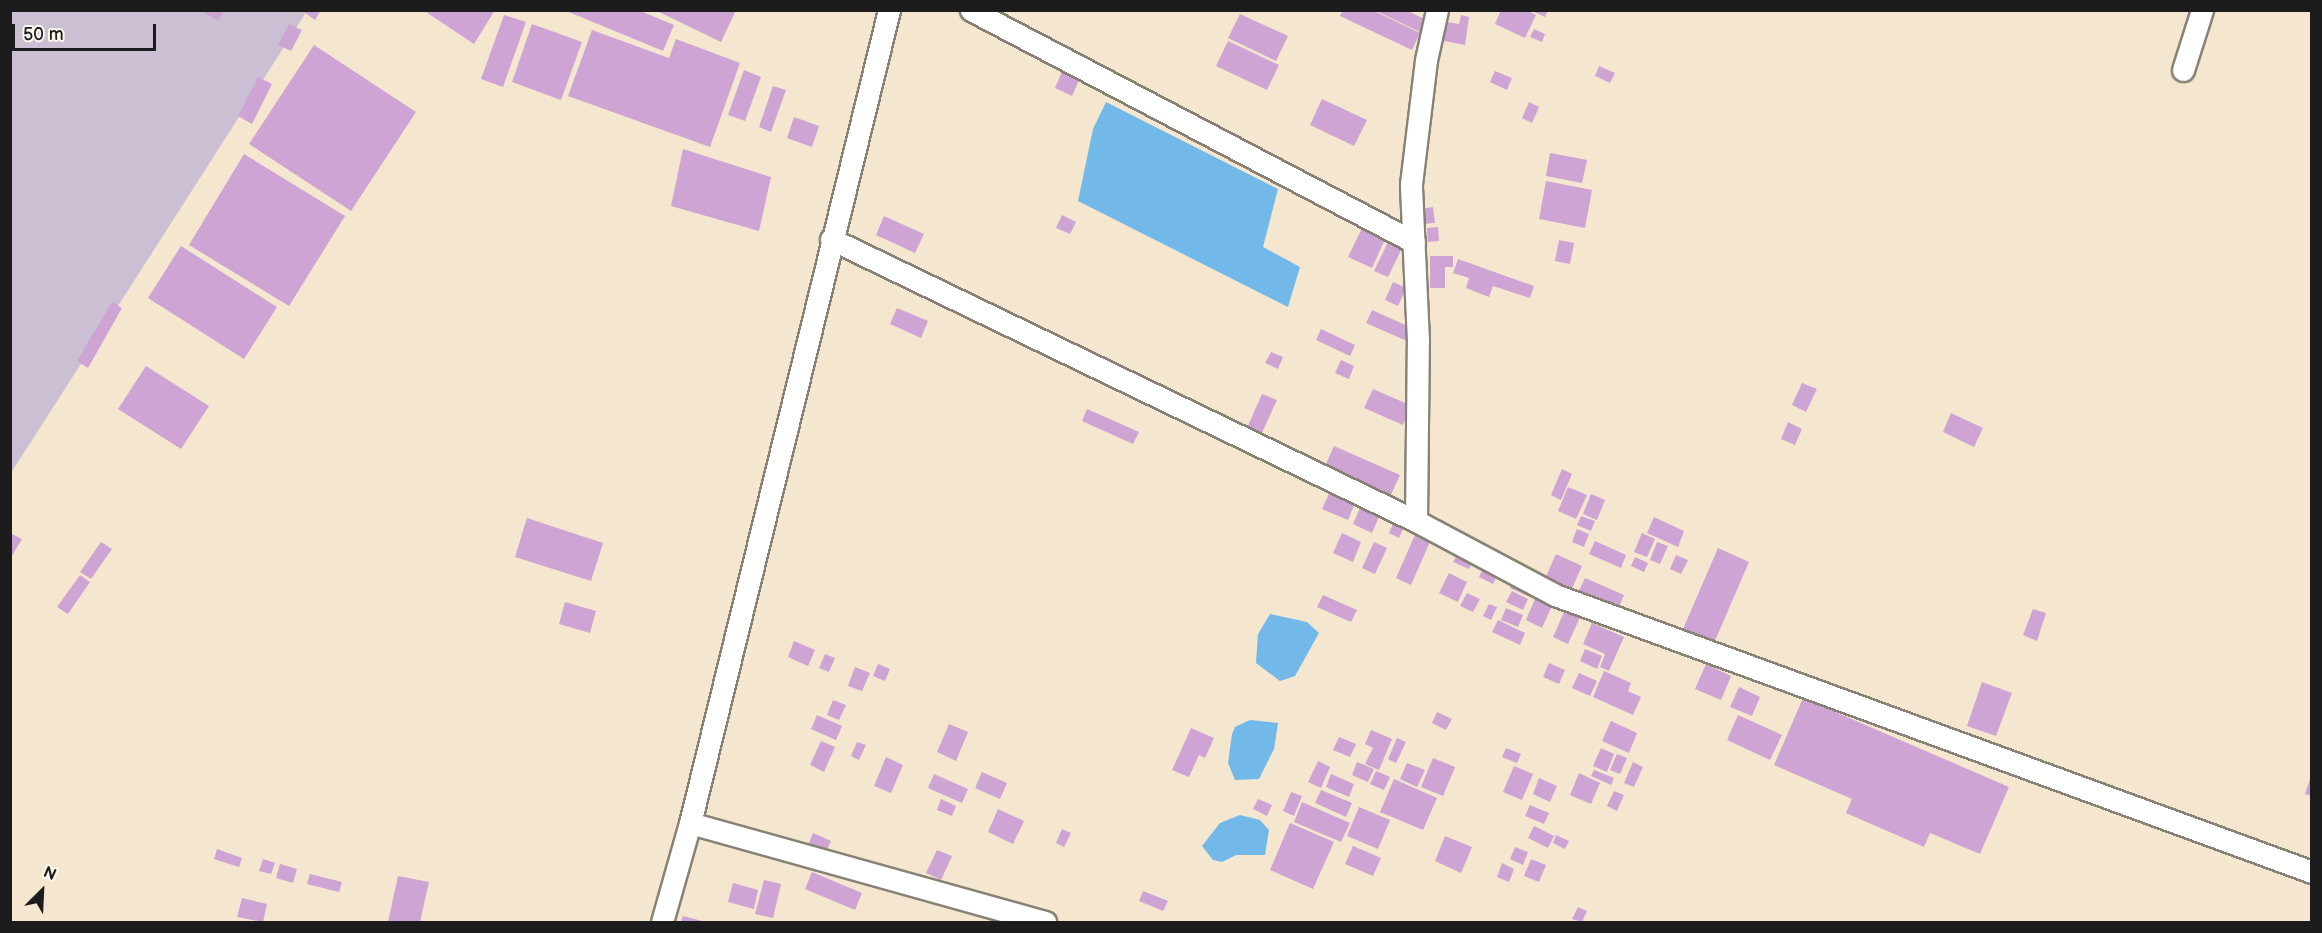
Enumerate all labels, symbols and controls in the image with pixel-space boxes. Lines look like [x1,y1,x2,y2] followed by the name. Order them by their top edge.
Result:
[15,12,159,50] scale bar
[23,24,64,45] text: 50 m
[12,861,72,921] north arrow
[40,863,59,885] text: N

